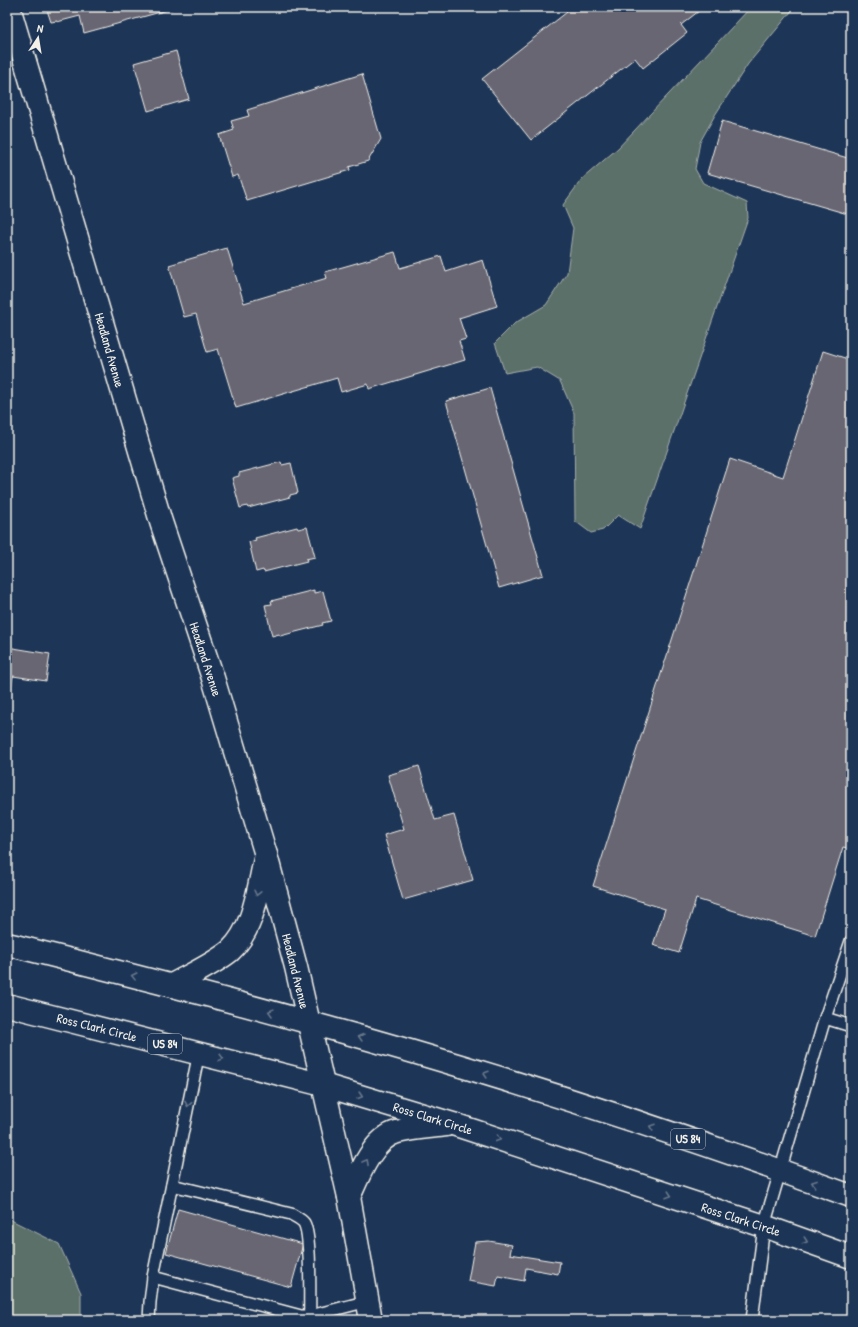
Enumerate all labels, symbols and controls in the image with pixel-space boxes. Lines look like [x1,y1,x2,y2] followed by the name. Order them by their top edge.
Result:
[18,18,58,58] north arrow
[36,21,45,36] text: N
[91,311,129,389] street label: Headland Avenue
[186,620,226,698] street label: Headland Avenue
[253,890,261,896] one-way arrow
[278,932,314,1010] street label: Headland Avenue
[131,972,138,981] one-way arrow
[55,1008,139,1046] street label: Ross Clark Circle
[268,1008,275,1017] one-way arrow
[358,1033,365,1042] one-way arrow
[148,1034,182,1054] road number: US 84
[218,1053,225,1062] one-way arrow
[482,1070,489,1079] one-way arrow
[356,1091,363,1100] one-way arrow
[391,1097,475,1139] street label: Ross Clark Circle
[185,1101,193,1107] one-way arrow
[648,1123,655,1132] one-way arrow
[671,1129,705,1149] road number: US 84
[494,1134,501,1143] one-way arrow
[361,1159,369,1166] one-way arrow
[811,1179,818,1187] one-way arrow
[665,1190,672,1199] one-way arrow
[699,1198,783,1240] street label: Ross Clark Circle
[802,1236,809,1244] one-way arrow

